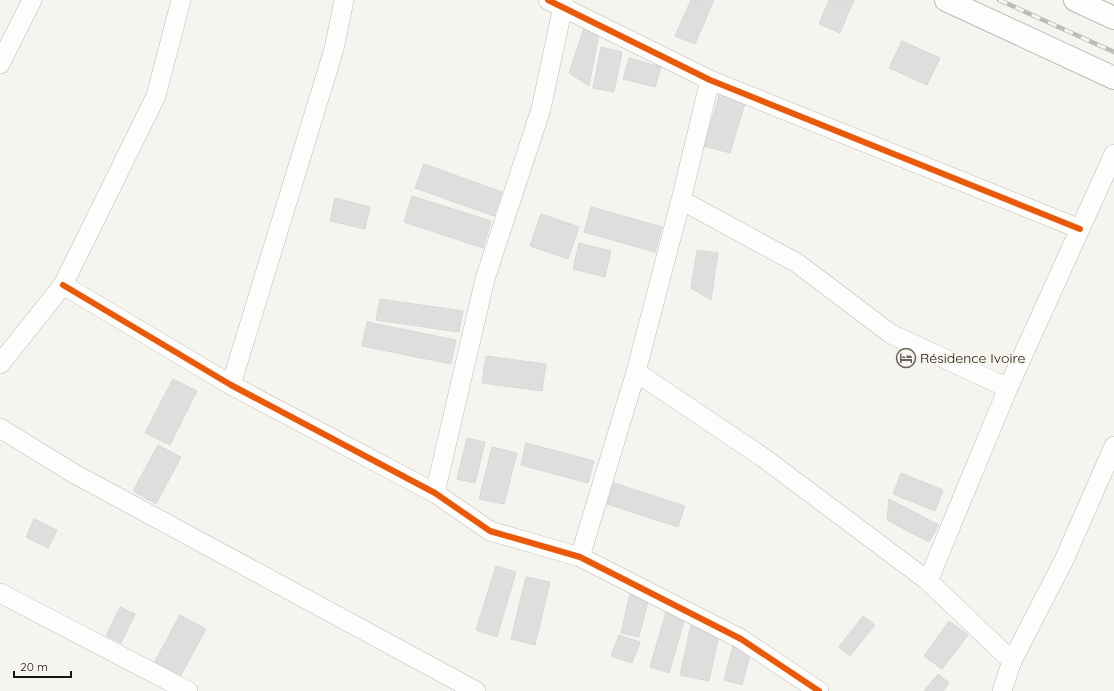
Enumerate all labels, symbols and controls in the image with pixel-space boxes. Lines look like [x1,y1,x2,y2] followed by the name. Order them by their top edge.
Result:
[895,347,917,369] hotel icon: Résidence Ivoire
[920,349,1026,367] place label: Résidence Ivoire
[14,653,71,679] scale bar
[20,659,48,674] text: 20 m

